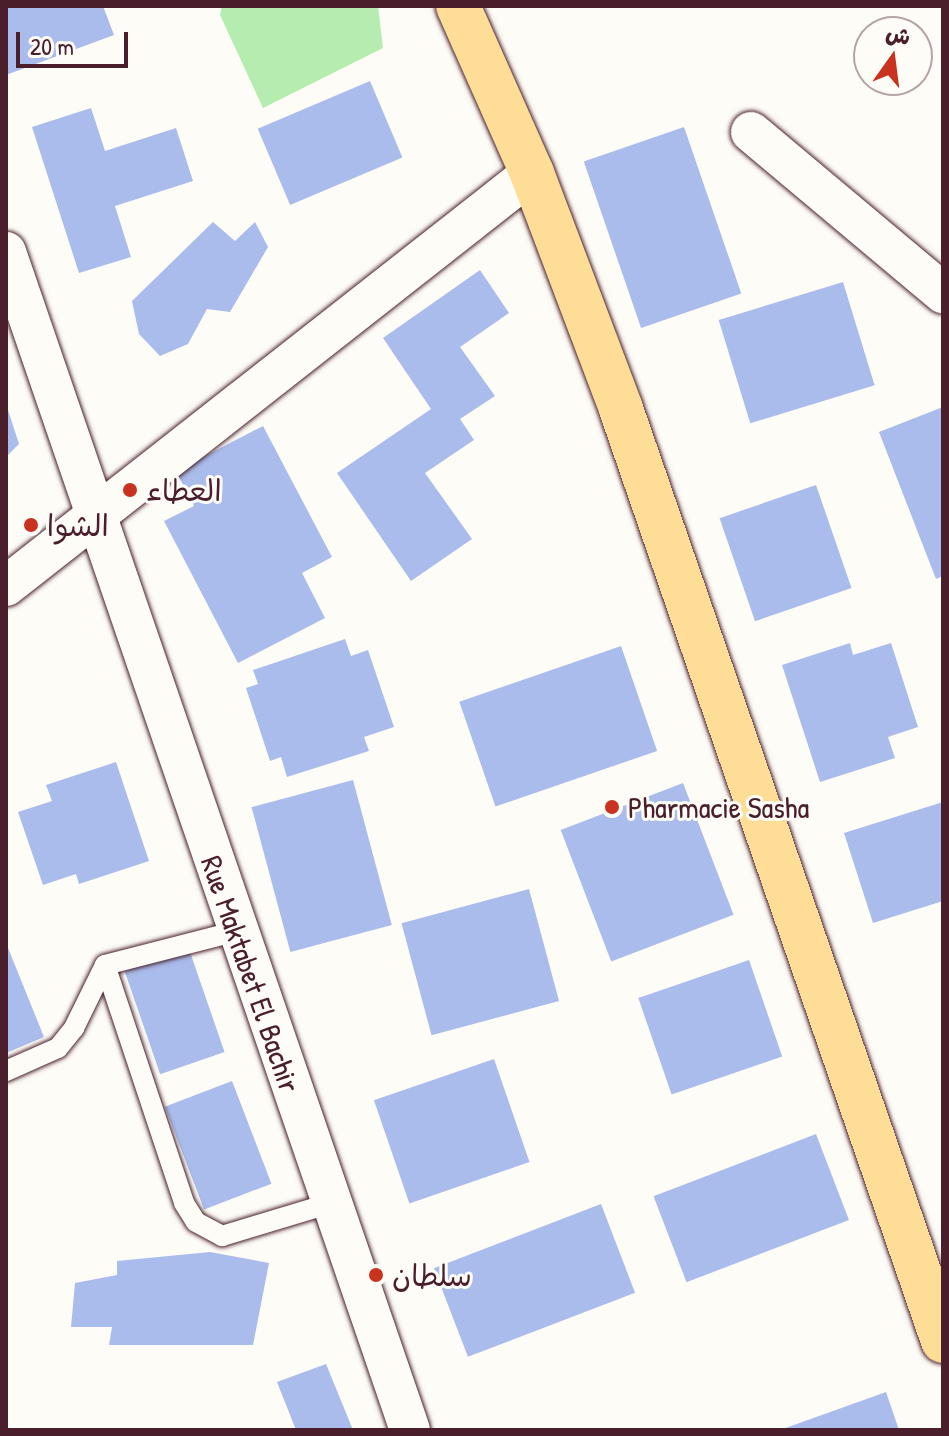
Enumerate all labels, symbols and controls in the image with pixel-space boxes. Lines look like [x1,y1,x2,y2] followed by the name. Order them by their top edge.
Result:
[20,16,132,66] scale bar
[853,16,933,96] north arrow
[883,17,914,52] text: ش
[30,30,74,62] text: 20 m
[146,472,222,508] place label: العطاء
[121,481,139,499] marker: العطاء
[47,507,109,543] place label: الشوا
[22,516,40,534] marker: الشوا
[628,789,809,825] place label: Pharmacie Sasha
[603,798,621,816] marker: Pharmacie Sasha
[194,851,308,1097] street label: Rue Maktabet El Bachir
[392,1257,472,1293] place label: سلطان
[367,1266,385,1284] marker: سلطان

